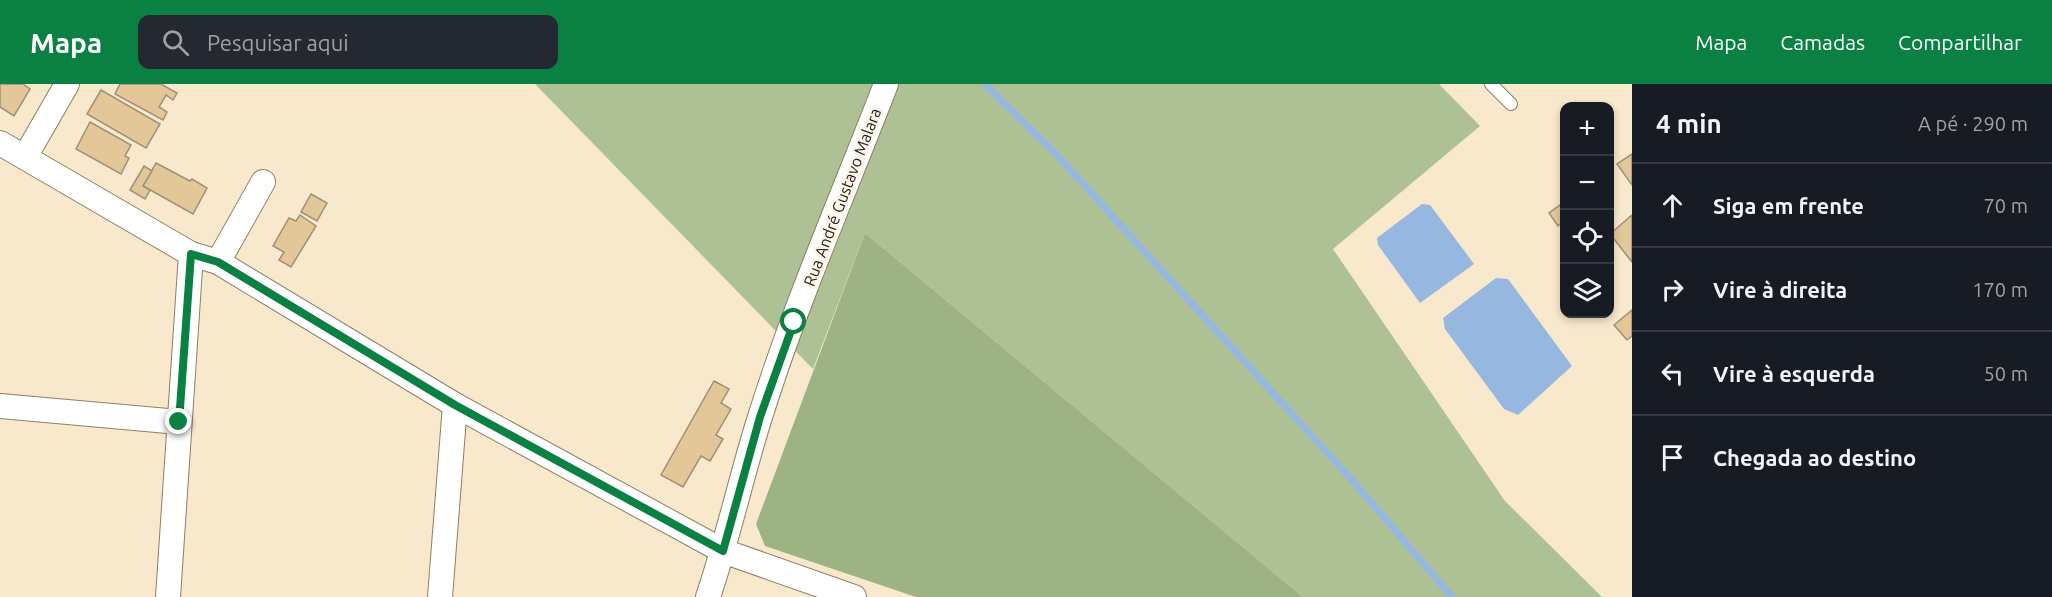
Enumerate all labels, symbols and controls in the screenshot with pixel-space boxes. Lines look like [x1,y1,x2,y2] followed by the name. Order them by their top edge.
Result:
[138,15,558,69] search box
[159,26,192,59] icon: search
[30,27,102,58] text: Mapa
[207,30,349,55] text: Pesquisar aqui
[1695,30,1747,54] text: Mapa
[1780,30,1865,54] text: Camadas
[1898,30,2022,54] text: Compartilhar
[1560,102,1614,318] map controls
[1560,102,1614,156] button: +
[800,105,884,289] street label: Rua André Gustavo Malara
[1656,109,1722,138] text: 4 min
[1918,112,2028,135] text: A pé · 290 m
[1560,156,1614,210] button: −
[1656,189,1689,222] icon: ahead
[1713,193,1864,218] text: Siga em frente
[1984,194,2028,217] text: 70 m
[1560,210,1614,264] button: locate
[1560,264,1614,318] button: layers
[1656,273,1689,306] icon: right
[1713,277,1847,302] text: Vire à direita
[1972,278,2028,301] text: 170 m
[780,308,806,334] route start
[1656,357,1689,390] icon: left
[1713,361,1875,386] text: Vire à esquerda
[1984,362,2028,385] text: 50 m
[165,408,191,434] route end
[1656,441,1689,474] icon: arrive
[1713,445,1916,470] text: Chegada ao destino

